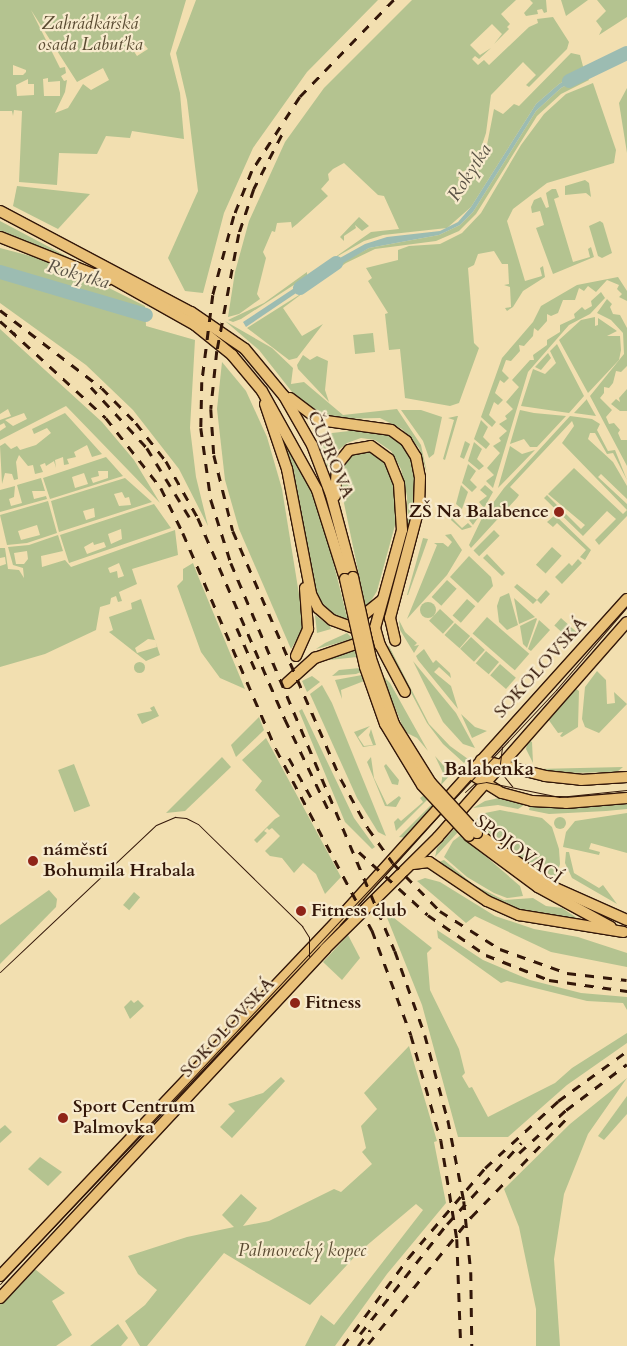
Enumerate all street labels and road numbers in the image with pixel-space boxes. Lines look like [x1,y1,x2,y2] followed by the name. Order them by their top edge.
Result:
[302,408,358,502] street label: ČUPROVA
[490,613,592,723] street label: SOKOLOVSKÁ
[470,811,566,889] street label: SPOJOVACÍ
[176,974,280,1082] street label: SOKOLOVSKÁ

